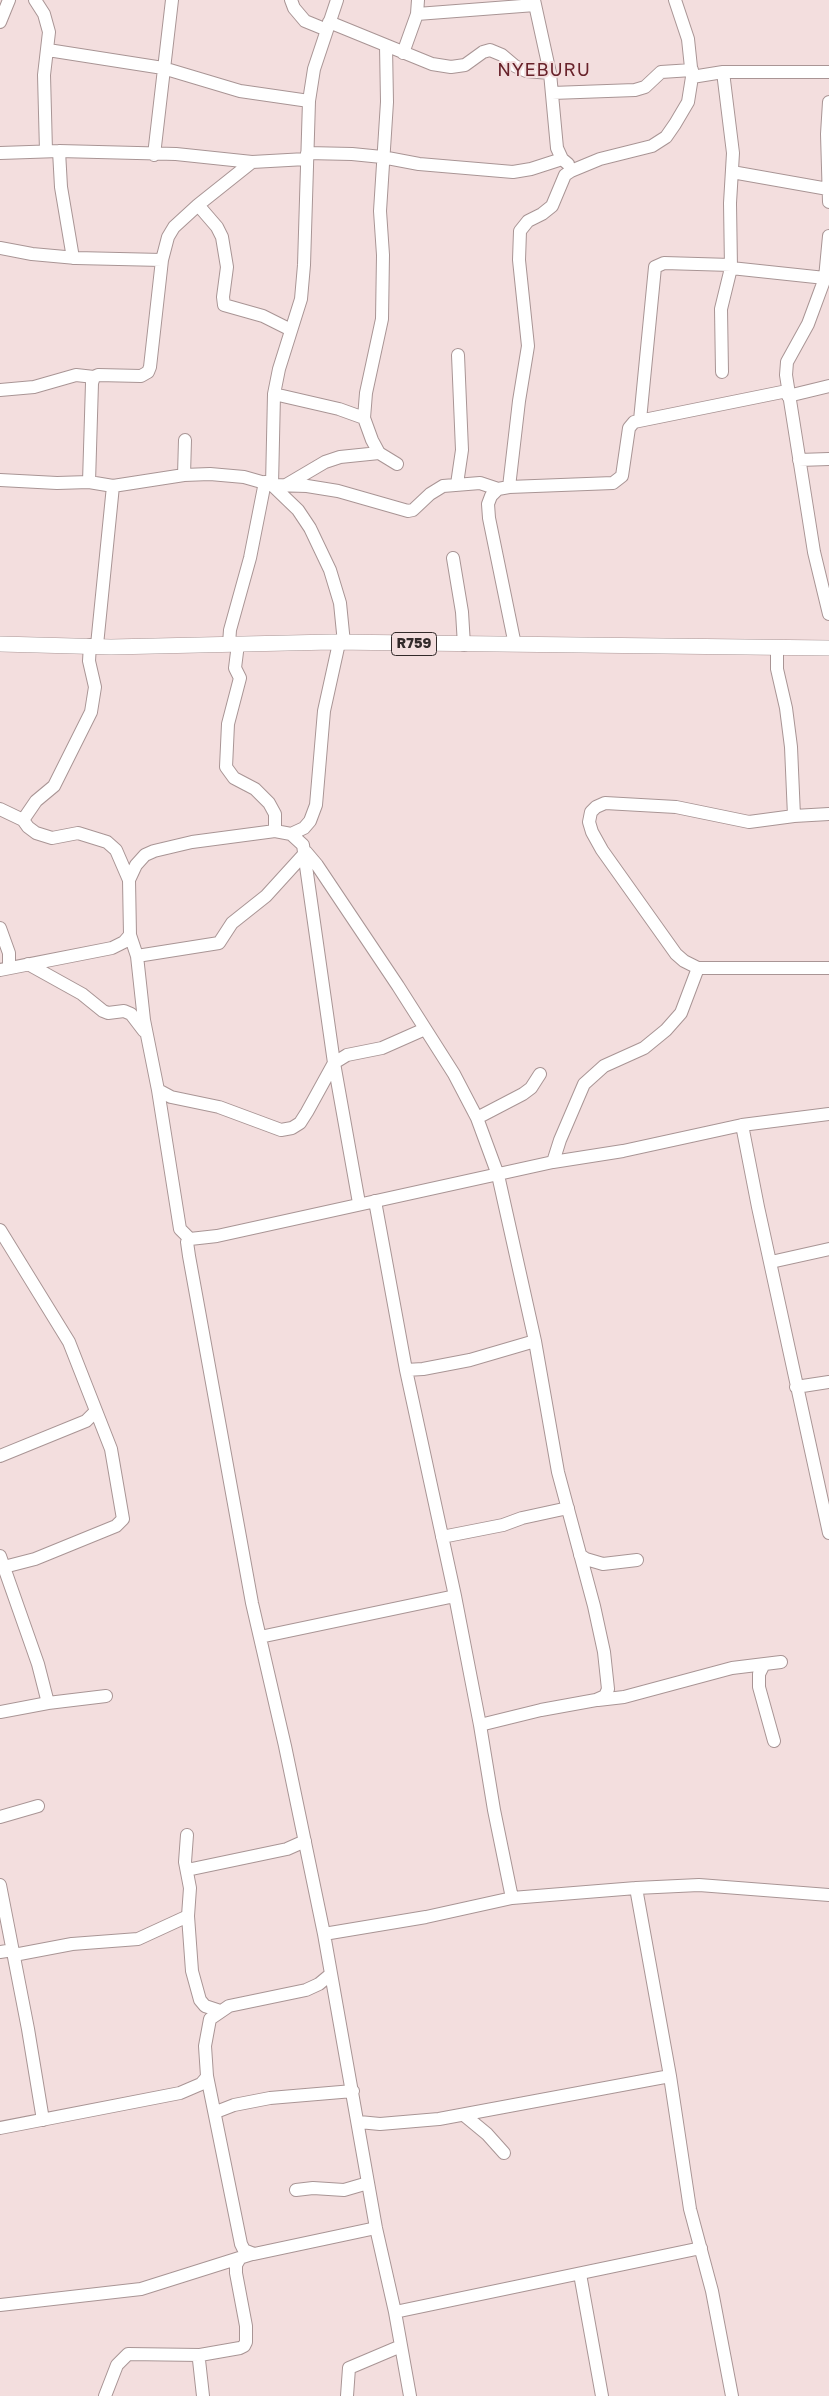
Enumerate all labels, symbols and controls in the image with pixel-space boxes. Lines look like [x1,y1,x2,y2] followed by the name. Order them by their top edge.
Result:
[496,59,592,81] district label: NYEBURU
[392,633,436,656] road number: R759

